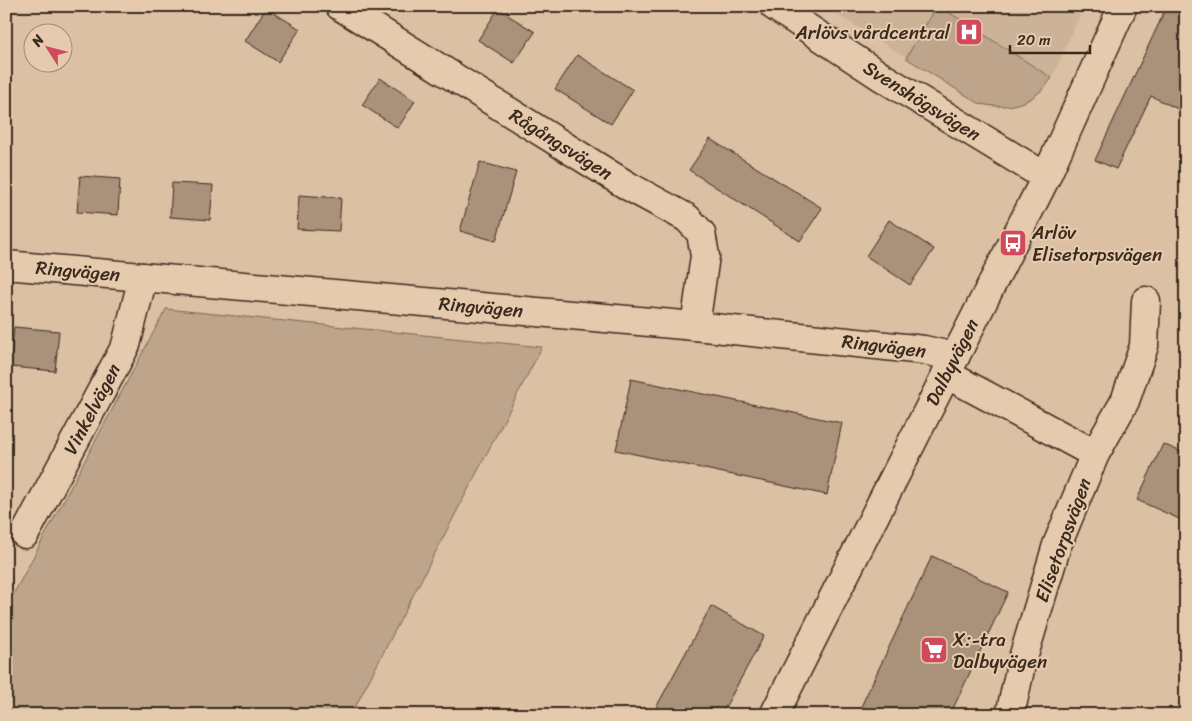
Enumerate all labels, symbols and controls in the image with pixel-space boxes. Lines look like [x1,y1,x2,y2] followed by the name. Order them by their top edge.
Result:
[794,16,951,49] place label: Arlövs vårdcentral
[954,17,984,47] hospital icon: Arlövs vårdcentral
[22,22,72,72] north arrow
[1010,22,1090,54] scale bar
[1017,27,1051,53] text: 20 m
[24,29,51,53] text: N
[857,52,987,150] street label: Svenshögsvägen
[503,99,619,189] street label: Rågångsvägen
[1031,216,1162,271] place label: Arlöv Elisetorpsvägen
[998,228,1028,258] bus stop icon: Arlöv Elisetorpsvägen
[34,251,122,291] street label: Ringvägen
[437,287,525,327] street label: Ringvägen
[916,313,988,411] street label: Dalbyvägen
[840,324,928,368] street label: Ringvägen
[54,357,130,461] street label: Vinkelvägen
[1025,473,1101,607] street label: Elisetorpsvägen
[952,623,1047,678] place label: X:-tra Dalbyvägen
[919,635,949,665] supermarket icon: X:-tra Dalbyvägen

